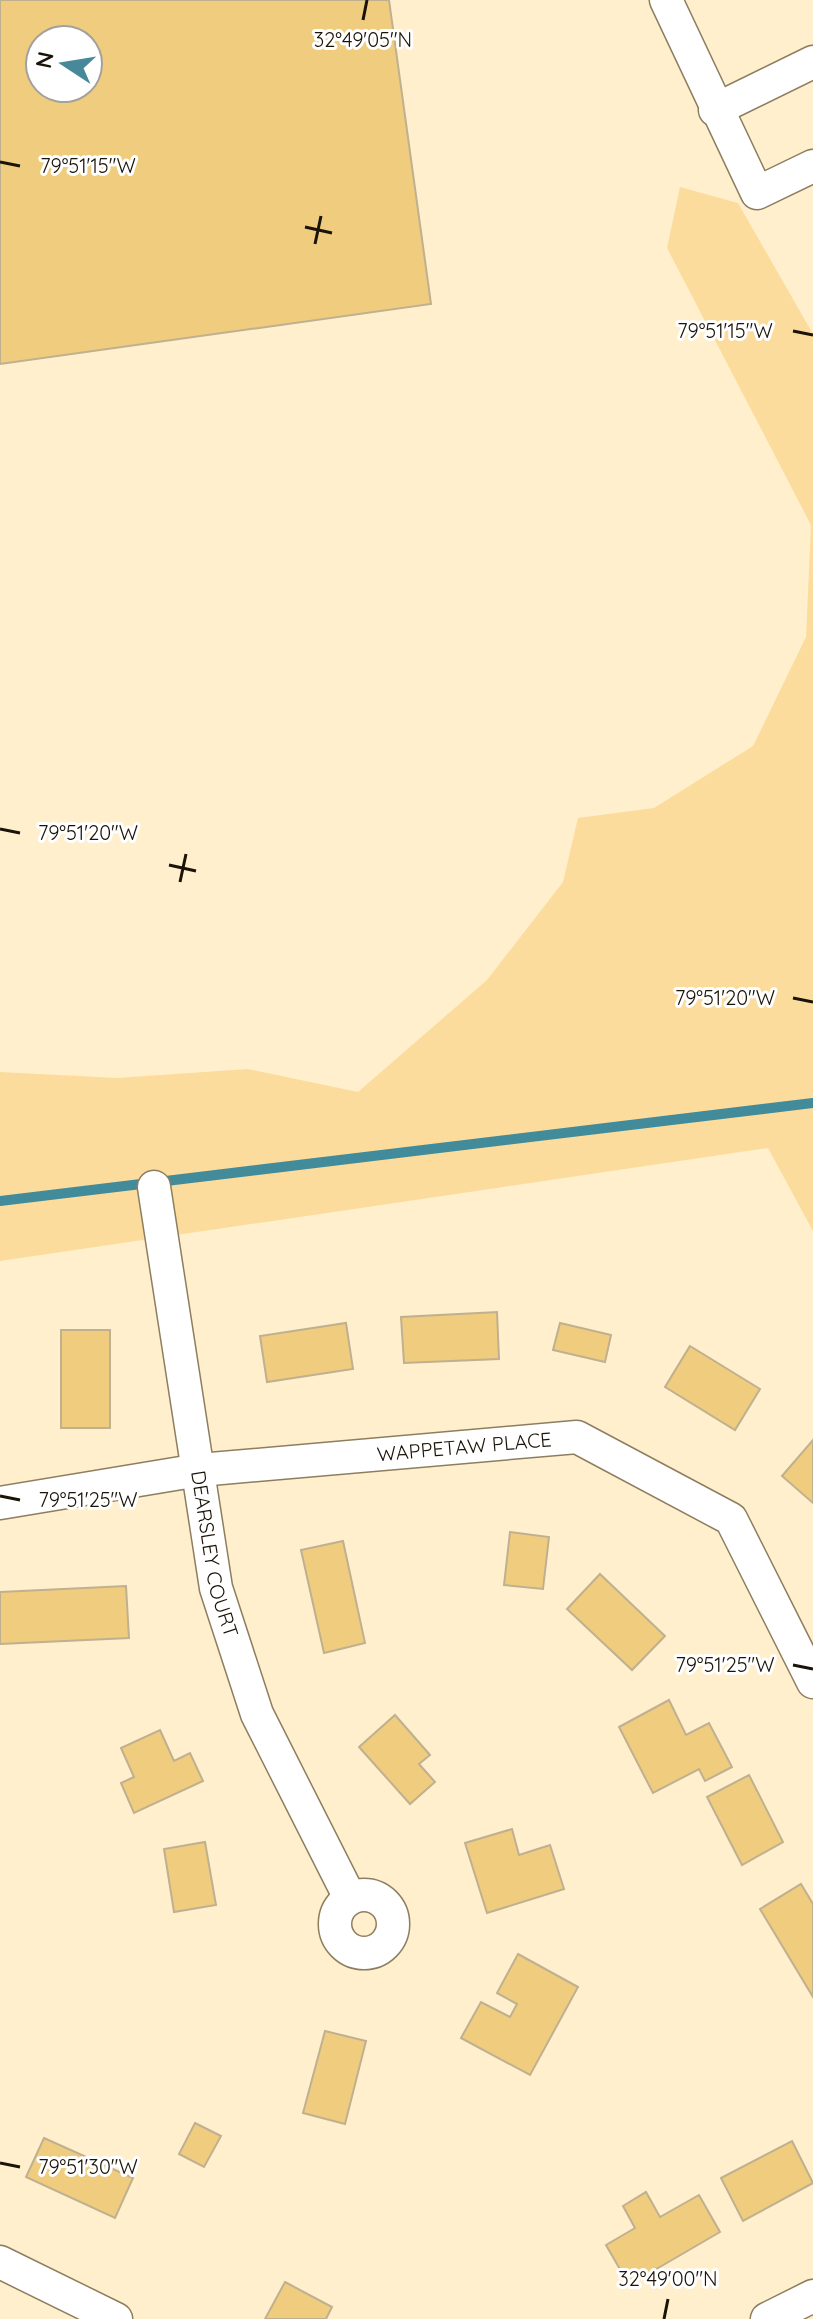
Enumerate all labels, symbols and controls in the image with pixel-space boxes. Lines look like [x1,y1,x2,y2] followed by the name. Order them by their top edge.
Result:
[24,24,104,104] north arrow
[314,27,412,52] text: 32°49'05"N
[29,49,60,71] text: N
[40,153,136,178] text: 79°51'15"W
[677,318,773,343] text: 79°51'15"W
[38,820,138,845] text: 79°51'20"W
[675,985,775,1010] text: 79°51'20"W
[376,1426,553,1466] street label: WAPPETAW PLACE
[186,1469,244,1640] street label: DEARSLEY COURT
[38,1487,138,1512] text: 79°51'25"W
[675,1652,775,1677] text: 79°51'25"W
[38,2154,138,2179] text: 79°51'30"W
[618,2266,718,2291] text: 32°49'00"N

